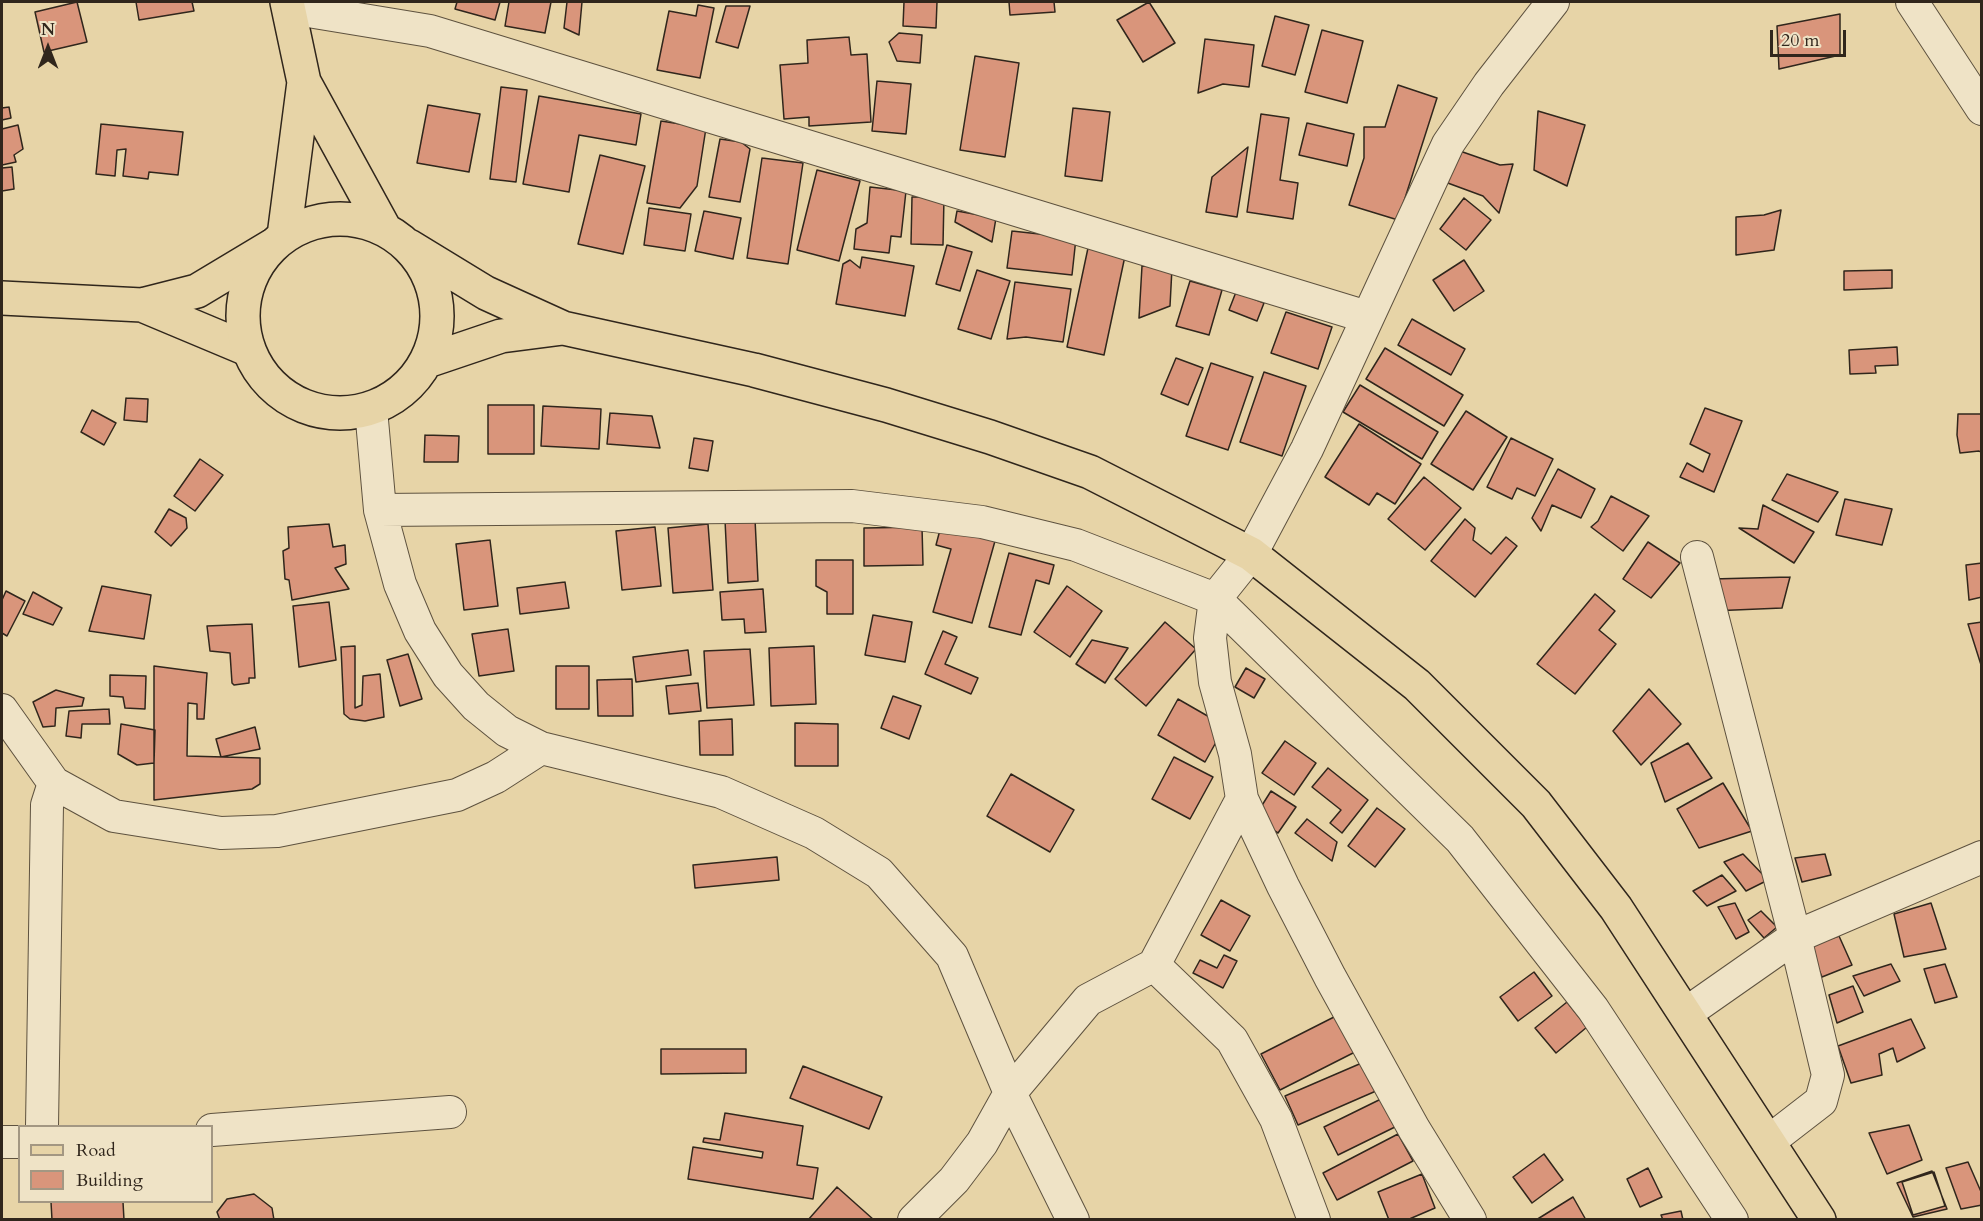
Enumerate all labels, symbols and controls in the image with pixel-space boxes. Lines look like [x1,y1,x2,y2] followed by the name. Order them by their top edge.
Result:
[18,18,78,78] north arrow
[1773,18,1850,56] scale bar
[41,19,55,41] text: N
[1781,28,1820,53] text: 20 m
[18,1125,213,1203] legend
[76,1138,116,1163] text: Road
[76,1168,143,1193] text: Building

